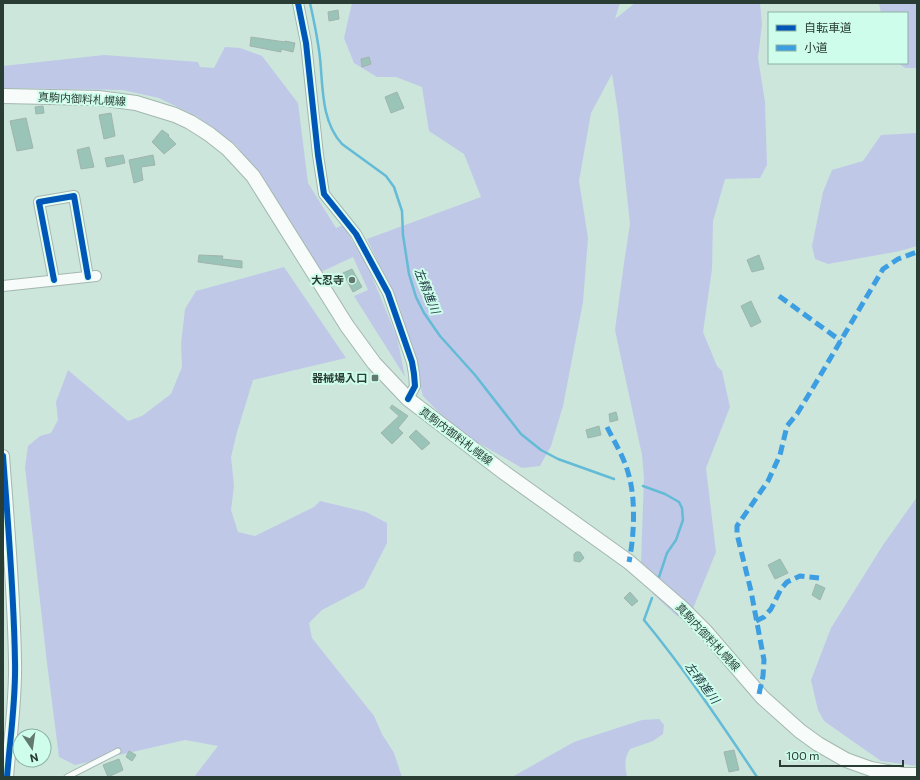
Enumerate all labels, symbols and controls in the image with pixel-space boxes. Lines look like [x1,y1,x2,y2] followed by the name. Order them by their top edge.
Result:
[768,12,908,64] legend
[804,20,852,34] text: 自転車道
[804,40,828,54] text: 小道
[38,90,126,107] street label: 真駒内御料札幌線
[412,266,444,317] water label: 左精進川
[311,273,344,286] place label: 大忍寺
[347,275,357,285] marker: 大忍寺
[312,371,367,384] place label: 器械場入口
[370,373,380,383] marker: 器械場入口
[417,404,495,467] street label: 真駒内御料札幌線
[674,600,743,673] street label: 真駒内御料札幌線
[683,659,724,707] water label: 左精進川
[12,728,52,768] north arrow
[780,742,903,768] scale bar
[786,748,820,762] text: 100 m
[29,751,40,765] text: N

